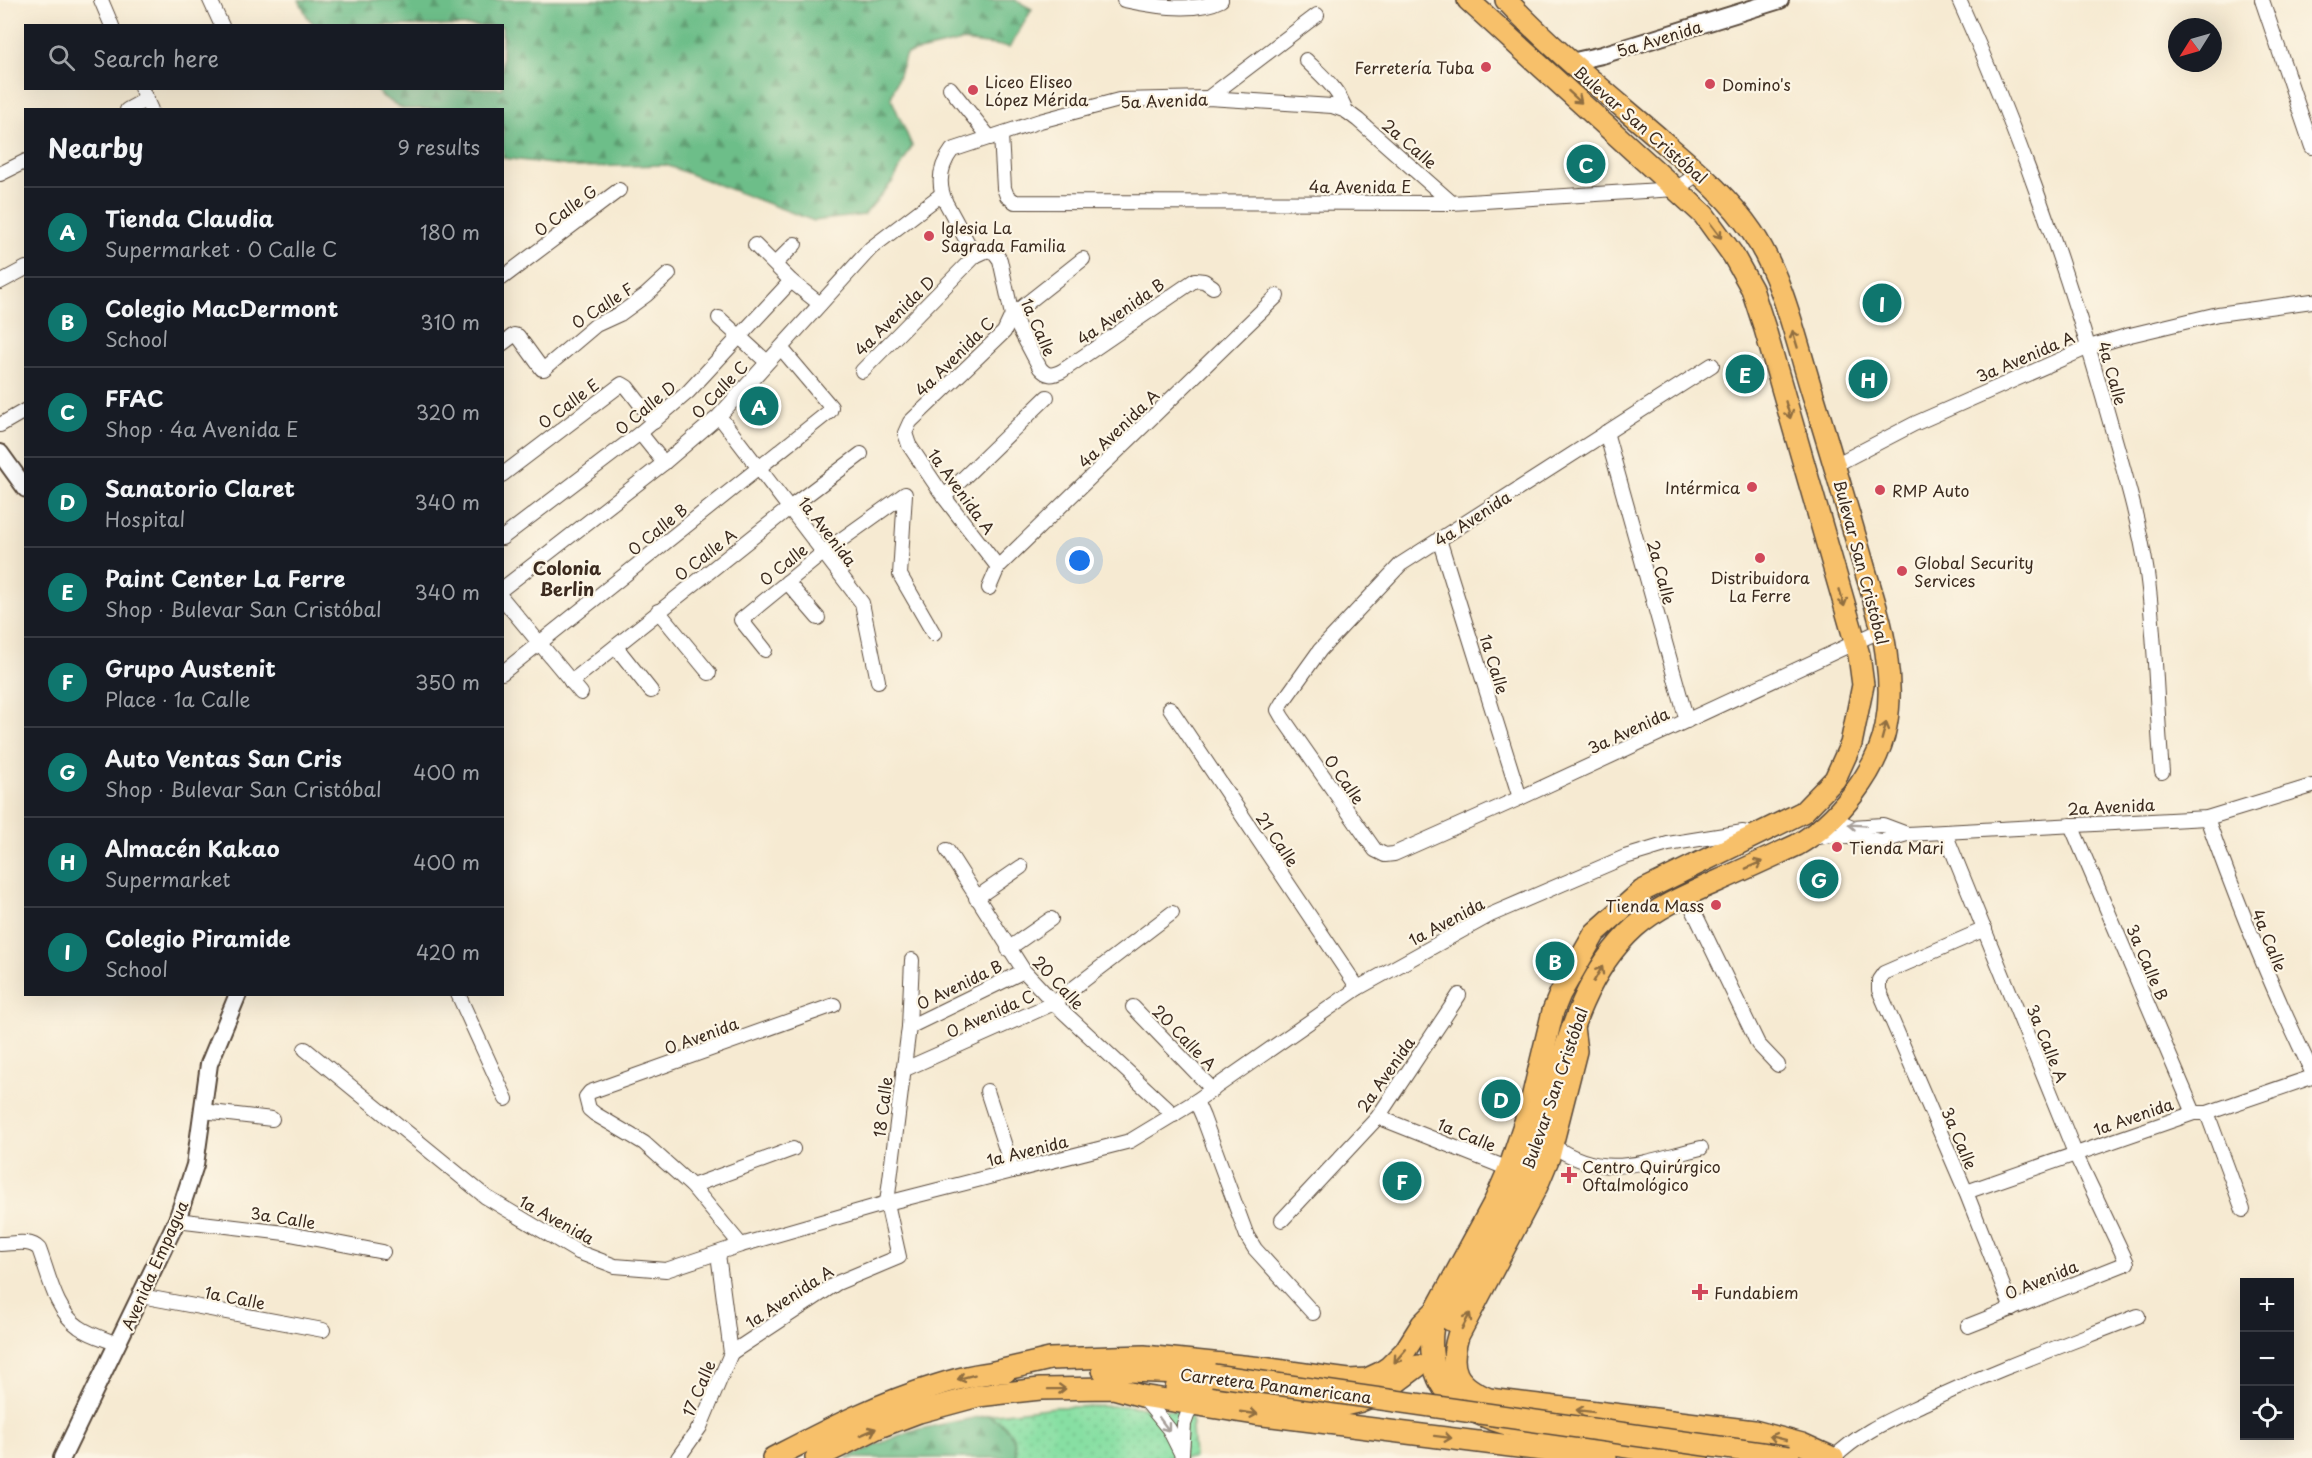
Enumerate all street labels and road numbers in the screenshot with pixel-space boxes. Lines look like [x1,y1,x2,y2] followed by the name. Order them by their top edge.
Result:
[1614,14,1704,62] street label: 5a Avenida
[1571,62,1711,186] street label: Bulevar San Cristóbal
[1120,86,1208,114] street label: 5a Avenida
[1377,112,1443,174] street label: 2a Calle
[1309,174,1411,198] street label: 4a Avenida E
[529,178,601,242] street label: 0 Calle G
[848,269,940,361] street label: 4a Avenida D
[1071,272,1169,350] street label: 4a Avenida B
[566,276,638,334] street label: 0 Calle F
[1016,294,1063,360] street label: 1a Calle
[909,311,999,401] street label: 4a Avenida C
[1972,324,2078,388] street label: 3a Avenida A
[2092,338,2134,408] street label: 4a Calle
[685,355,753,423] street label: 0 Calle C
[533,372,603,434] street label: 0 Calle E
[609,374,681,440] street label: 0 Calle D
[1072,383,1164,473] street label: 4a Avenida A
[923,443,1001,539] street label: 1a Avenida A
[1828,477,1896,647] street label: Bulevar San Cristóbal
[1429,484,1515,552] street label: 4a Avenida
[793,491,863,571] street label: 1a Avenida
[622,497,692,561] street label: 0 Calle B
[669,522,741,586] street label: 0 Calle A
[754,537,812,591] street label: 0 Calle
[1642,537,1682,607] street label: 2a Calle
[1475,631,1515,697] street label: 1a Calle
[1583,701,1673,759] street label: 3a Avenida
[1319,749,1371,809] street label: 0 Calle
[2067,792,2155,820] street label: 2a Avenida
[1251,807,1305,871] street label: 21 Calle
[1404,891,1488,951] street label: 1a Avenida
[2247,905,2294,975] street label: 4a Calle
[2121,920,2175,1004] street label: 3a Calle B
[1028,950,1090,1015] street label: 20 Calle
[912,953,1006,1015] street label: 0 Avenida B
[942,983,1038,1043] street label: 0 Avenida C
[1148,999,1222,1075] street label: 20 Calle A
[2021,1000,2075,1086] street label: 3a Calle A
[1515,1004,1593,1172] street label: Bulevar San Cristóbal
[661,1011,741,1059] street label: 0 Avenida
[1350,1031,1420,1117] street label: 2a Avenida
[866,1075,898,1139] street label: 18 Calle
[2090,1091,2176,1141] street label: 1a Avenida
[1936,1103,1984,1173] street label: 3a Calle
[1434,1111,1500,1157] street label: 1a Calle
[984,1128,1070,1172] street label: 1a Avenida
[515,1188,599,1250] street label: 1a Avenida
[115,1196,193,1334] street label: Avenida Empagua
[249,1200,318,1234] street label: 3a Calle
[2001,1253,2081,1305] street label: 0 Avenida
[740,1259,838,1333] street label: 1a Avenida A
[203,1279,268,1315] street label: 1a Calle
[675,1356,721,1420] street label: 17 Calle
[1179,1361,1373,1409] street label: Carretera Panamericana

